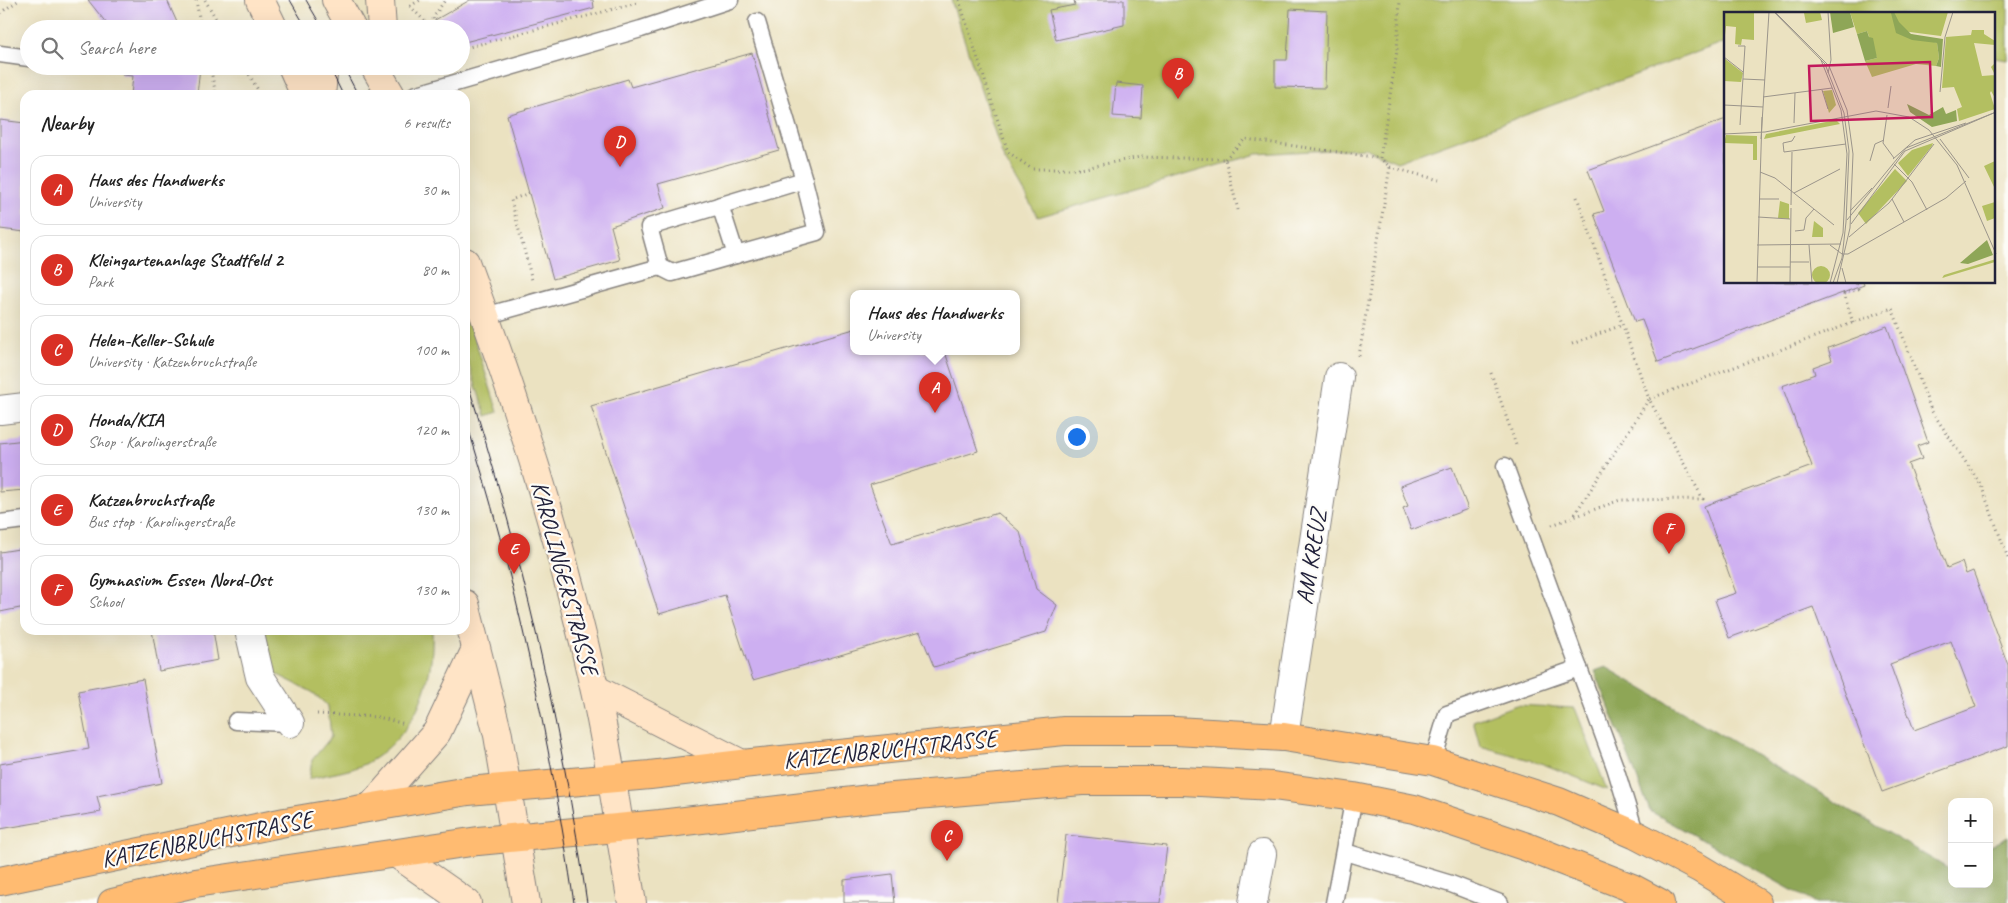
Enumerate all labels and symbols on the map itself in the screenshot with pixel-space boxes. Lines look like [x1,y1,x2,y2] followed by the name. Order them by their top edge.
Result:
[1724,12,1996,284] inset map
[1162,58,1194,99] pin: B
[604,126,636,167] pin: D
[919,372,951,413] pin: A
[1064,424,1090,450] your location
[525,478,606,681] street label: KAROLINGERSTRASSE
[1289,504,1334,606] street label: AM KREUZ
[1653,513,1685,554] pin: F
[498,533,530,574] pin: E
[782,723,1001,775] street label: KATZENBRUCHSTRASSE
[99,803,318,874] street label: KATZENBRUCHSTRASSE
[931,820,963,861] pin: C

